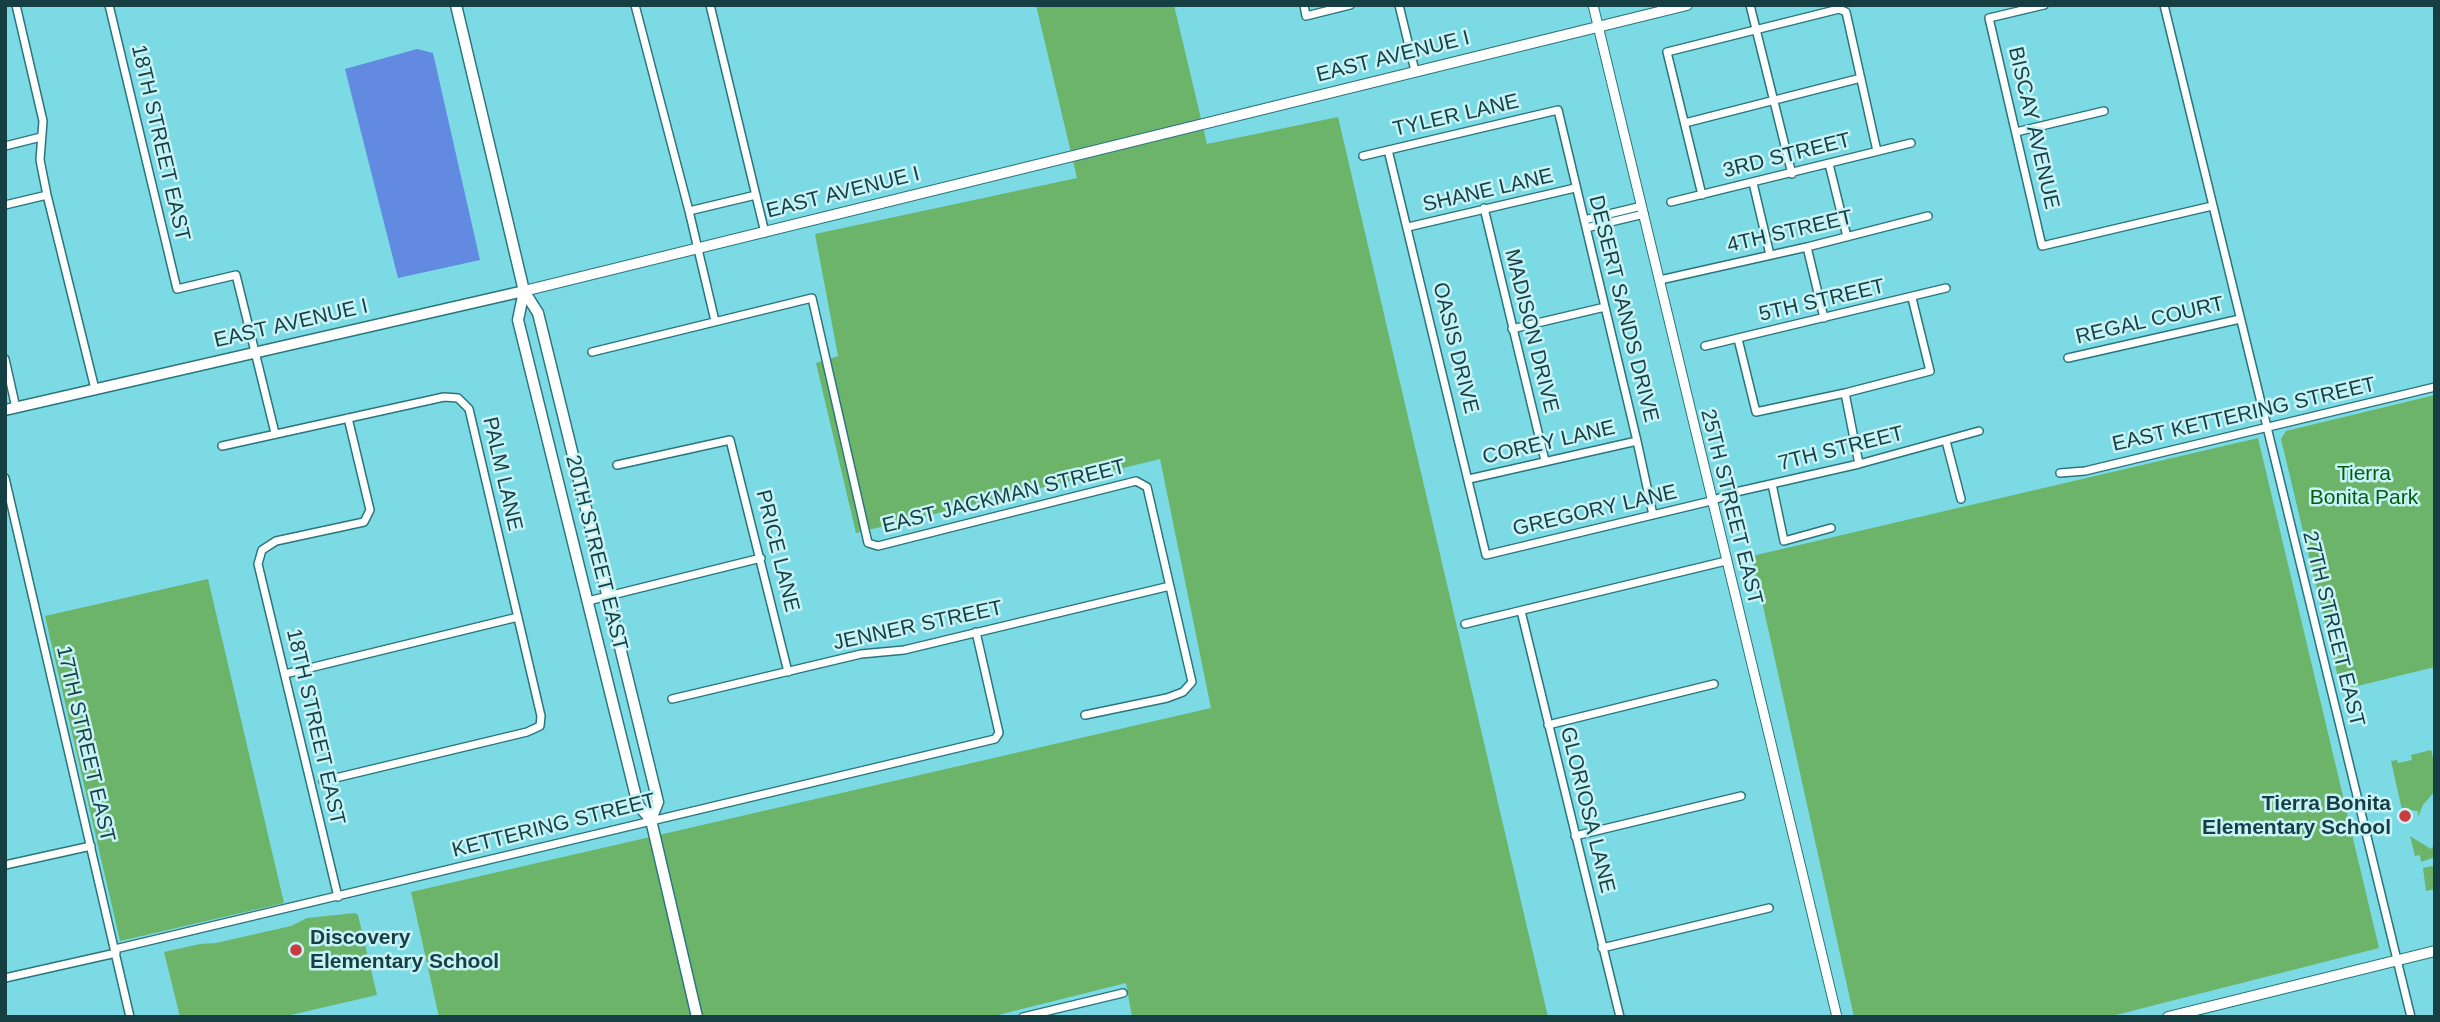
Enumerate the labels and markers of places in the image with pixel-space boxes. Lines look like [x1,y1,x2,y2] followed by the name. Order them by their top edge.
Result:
[2202,791,2391,841] place label: Tierra Bonita Elementary School
[2397,808,2413,824] marker: Tierra Bonita Elementary School
[310,925,499,975] place label: Discovery Elementary School
[288,942,304,958] marker: Discovery Elementary School

